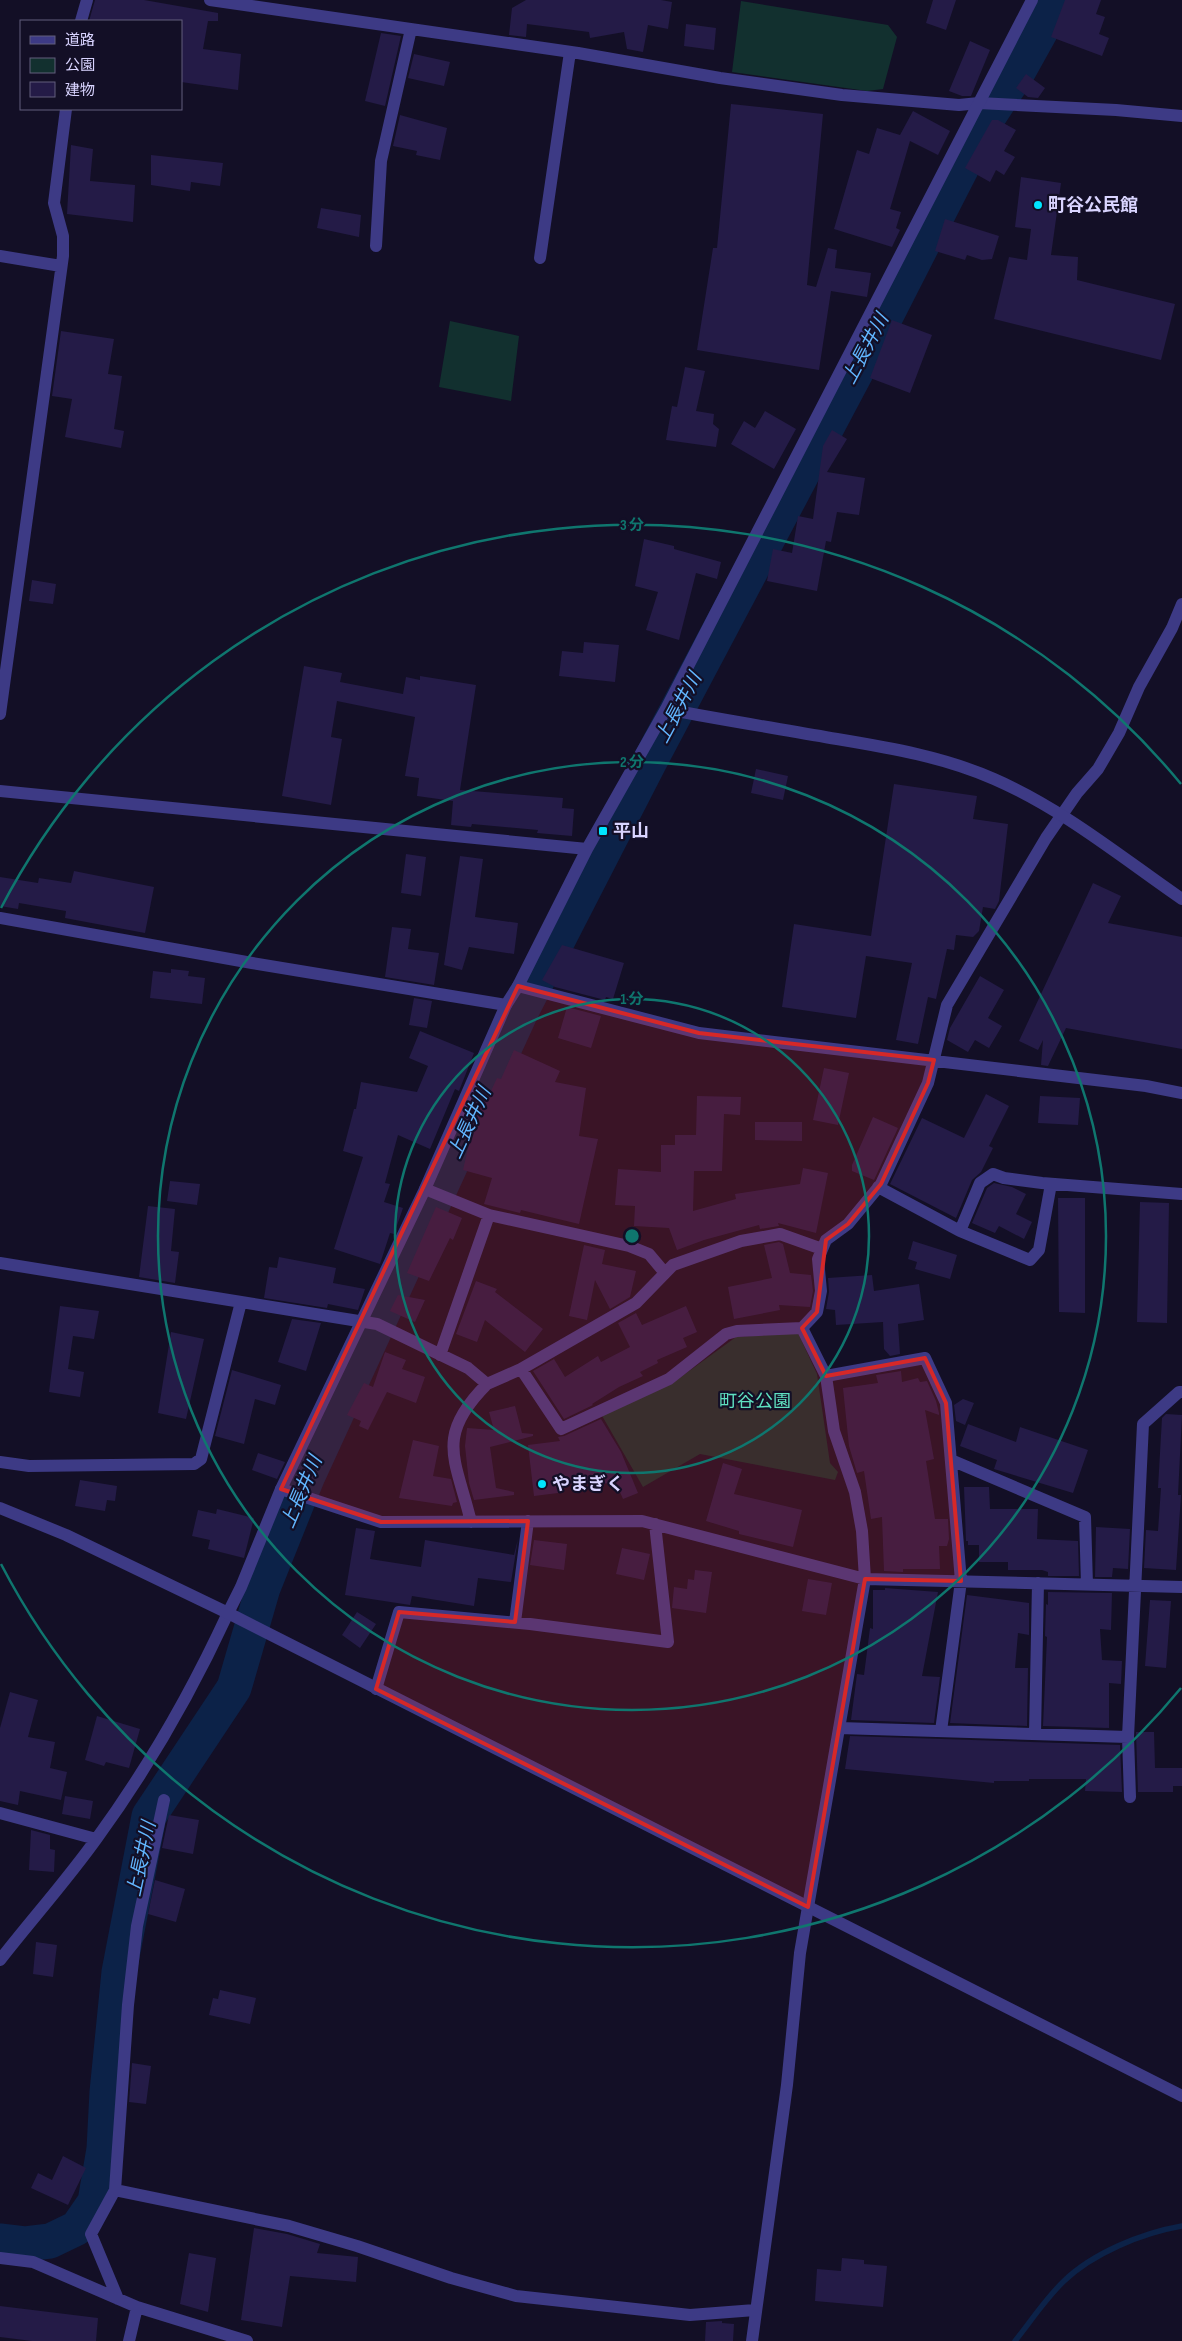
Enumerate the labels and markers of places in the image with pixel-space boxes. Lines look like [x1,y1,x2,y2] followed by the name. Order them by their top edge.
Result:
[1048,195,1138,216] place label: 町谷公民館
[1032,199,1044,211] marker: 町谷公民館
[613,821,649,842] place label: 平山
[597,825,609,837] marker: 平山
[623,1227,641,1245] centre of rings
[552,1474,624,1495] place label: やまぎく
[536,1478,548,1490] marker: やまぎく

